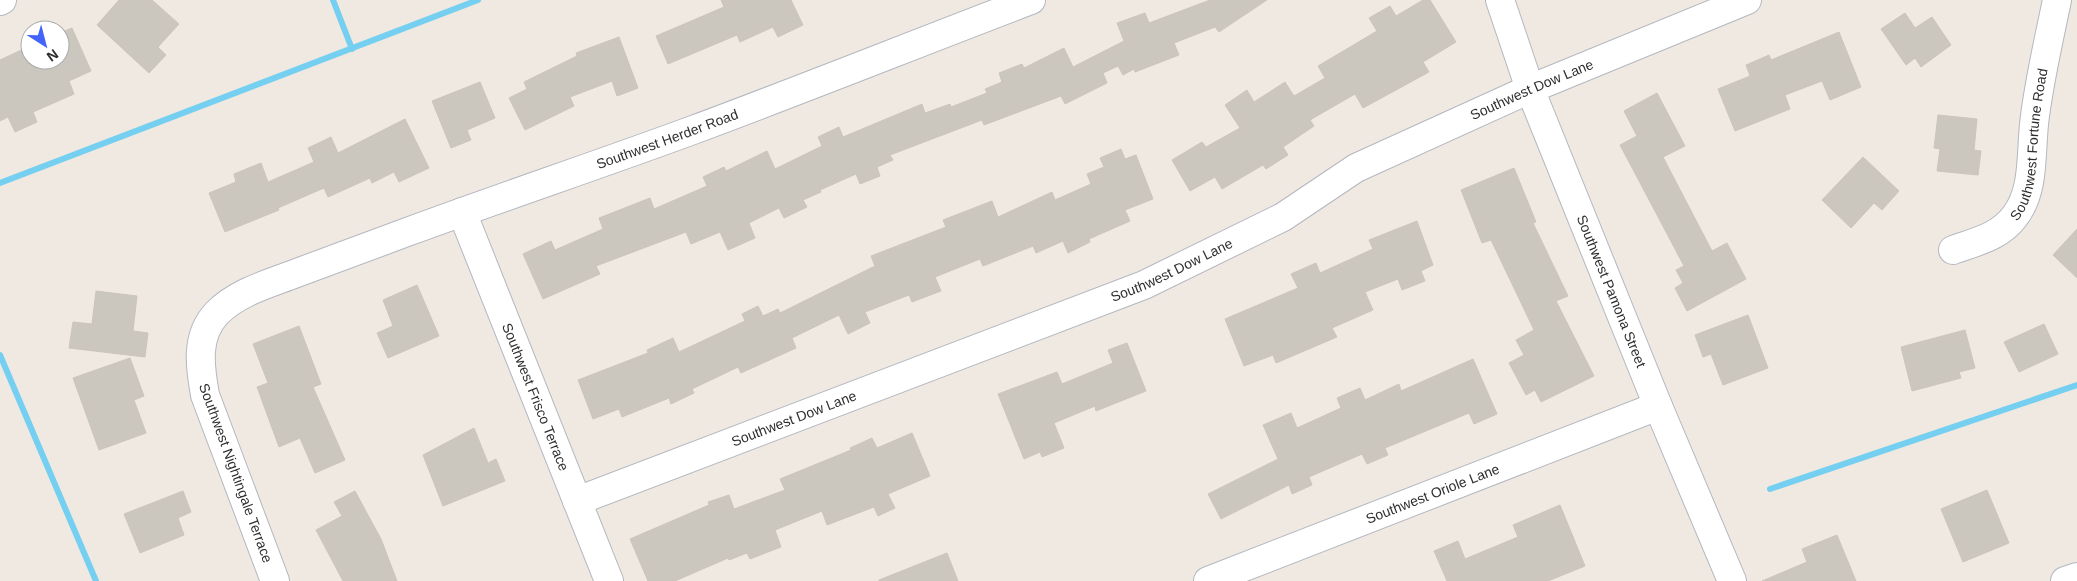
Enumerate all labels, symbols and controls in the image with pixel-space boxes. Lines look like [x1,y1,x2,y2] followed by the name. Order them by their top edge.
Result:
[20,20,70,70] north arrow
[44,46,61,65] text: N
[1468,56,1596,123] street label: Southwest Dow Lane
[2007,67,2051,224] street label: Southwest Fortune Road
[594,106,740,172] street label: Southwest Herder Road
[1574,213,1650,370] street label: Southwest Pamona Street
[1108,235,1235,305] street label: Southwest Dow Lane
[499,321,572,473] street label: Southwest Frisco Terrace
[196,381,276,565] street label: Southwest Nightingale Terrace
[729,387,859,449] street label: Southwest Dow Lane
[1364,460,1502,527] street label: Southwest Oriole Lane

